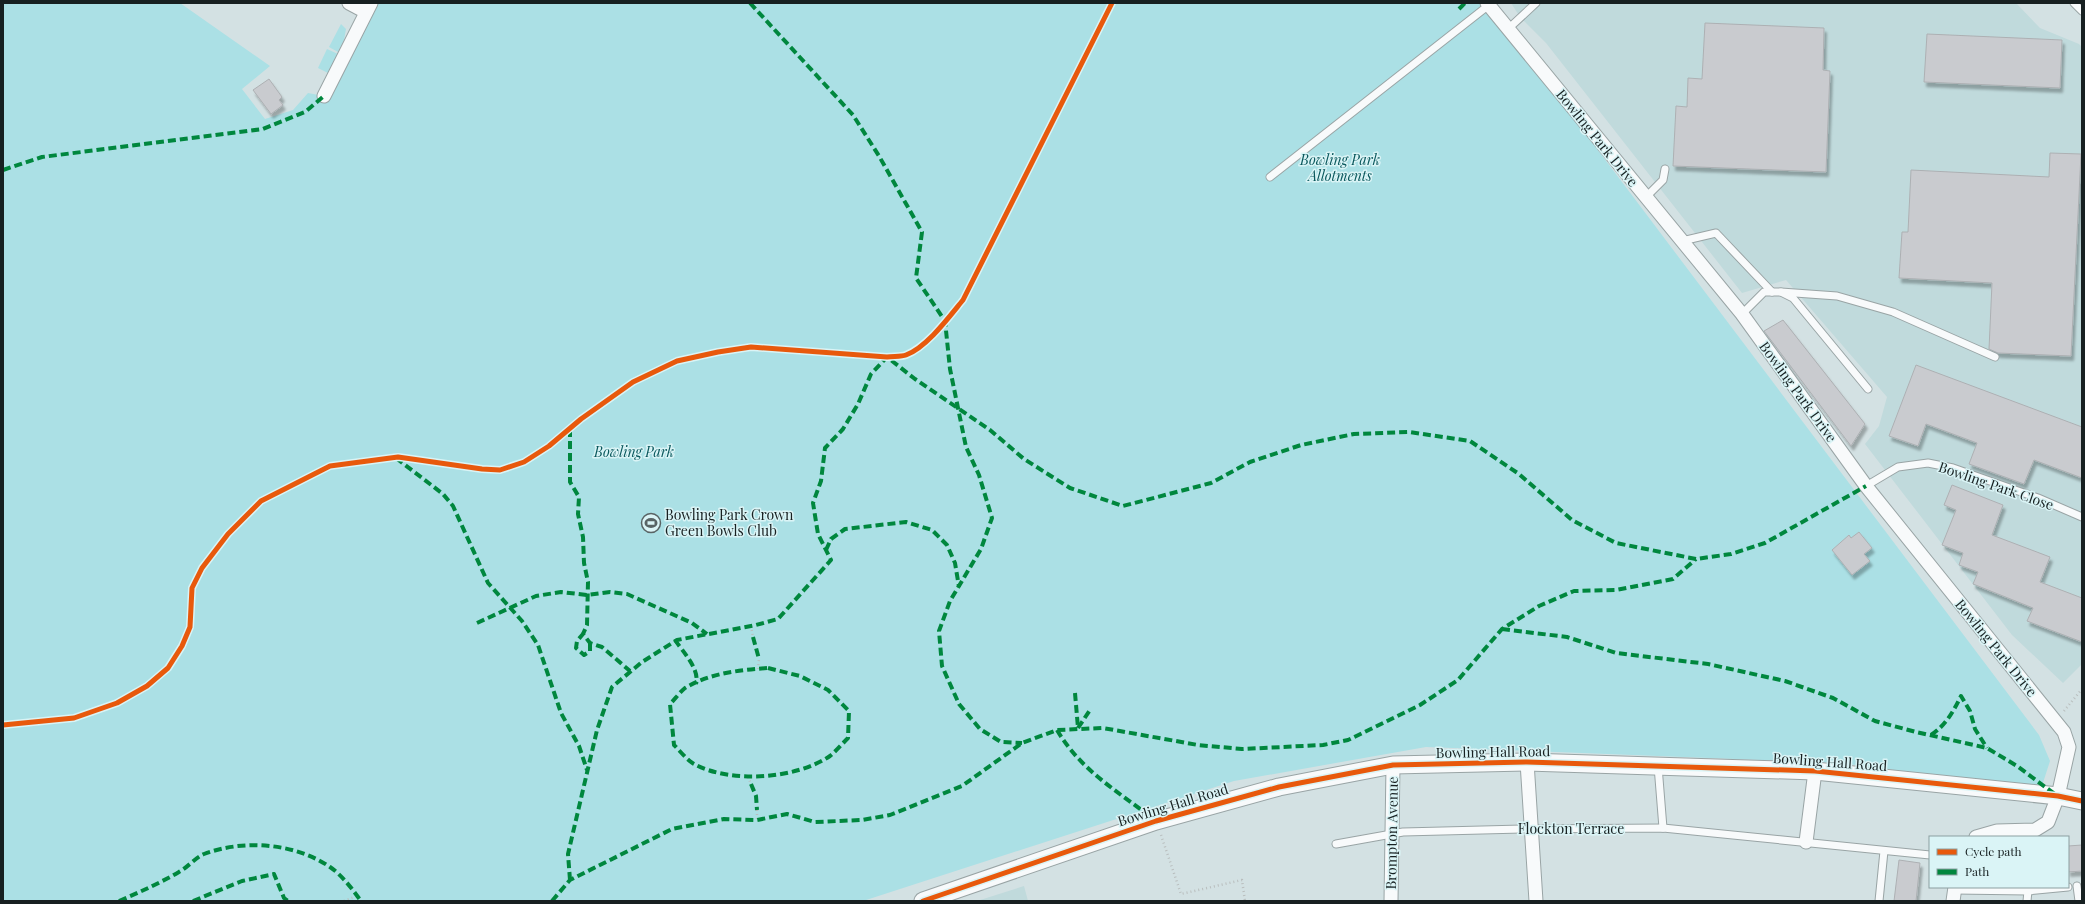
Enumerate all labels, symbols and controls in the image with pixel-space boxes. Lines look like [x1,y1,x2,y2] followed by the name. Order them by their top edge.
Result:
[1552,85,1643,190] street label: Bowling Park Drive
[1299,150,1380,185] park label: Bowling Park Allotments
[1755,337,1841,446] street label: Bowling Park Drive
[593,442,674,461] park label: Bowling Park
[1936,457,2056,514] street label: Bowling Park Close
[665,505,794,540] place label: Bowling Park Crown Green Bowls Club
[640,512,662,534] sports icon: Bowling Park Crown Green Bowls Club
[1951,595,2042,700] street label: Bowling Park Drive
[1435,741,1551,762] street label: Bowling Hall Road
[1772,748,1888,775] street label: Bowling Hall Road
[1381,776,1402,890] street label: Brompton Avenue
[1115,779,1231,830] street label: Bowling Hall Road
[1518,819,1624,838] street label: Flockton Terrace
[1929,836,2069,888] legend
[1965,843,2022,859] text: Cycle path
[1965,863,1989,879] text: Path

